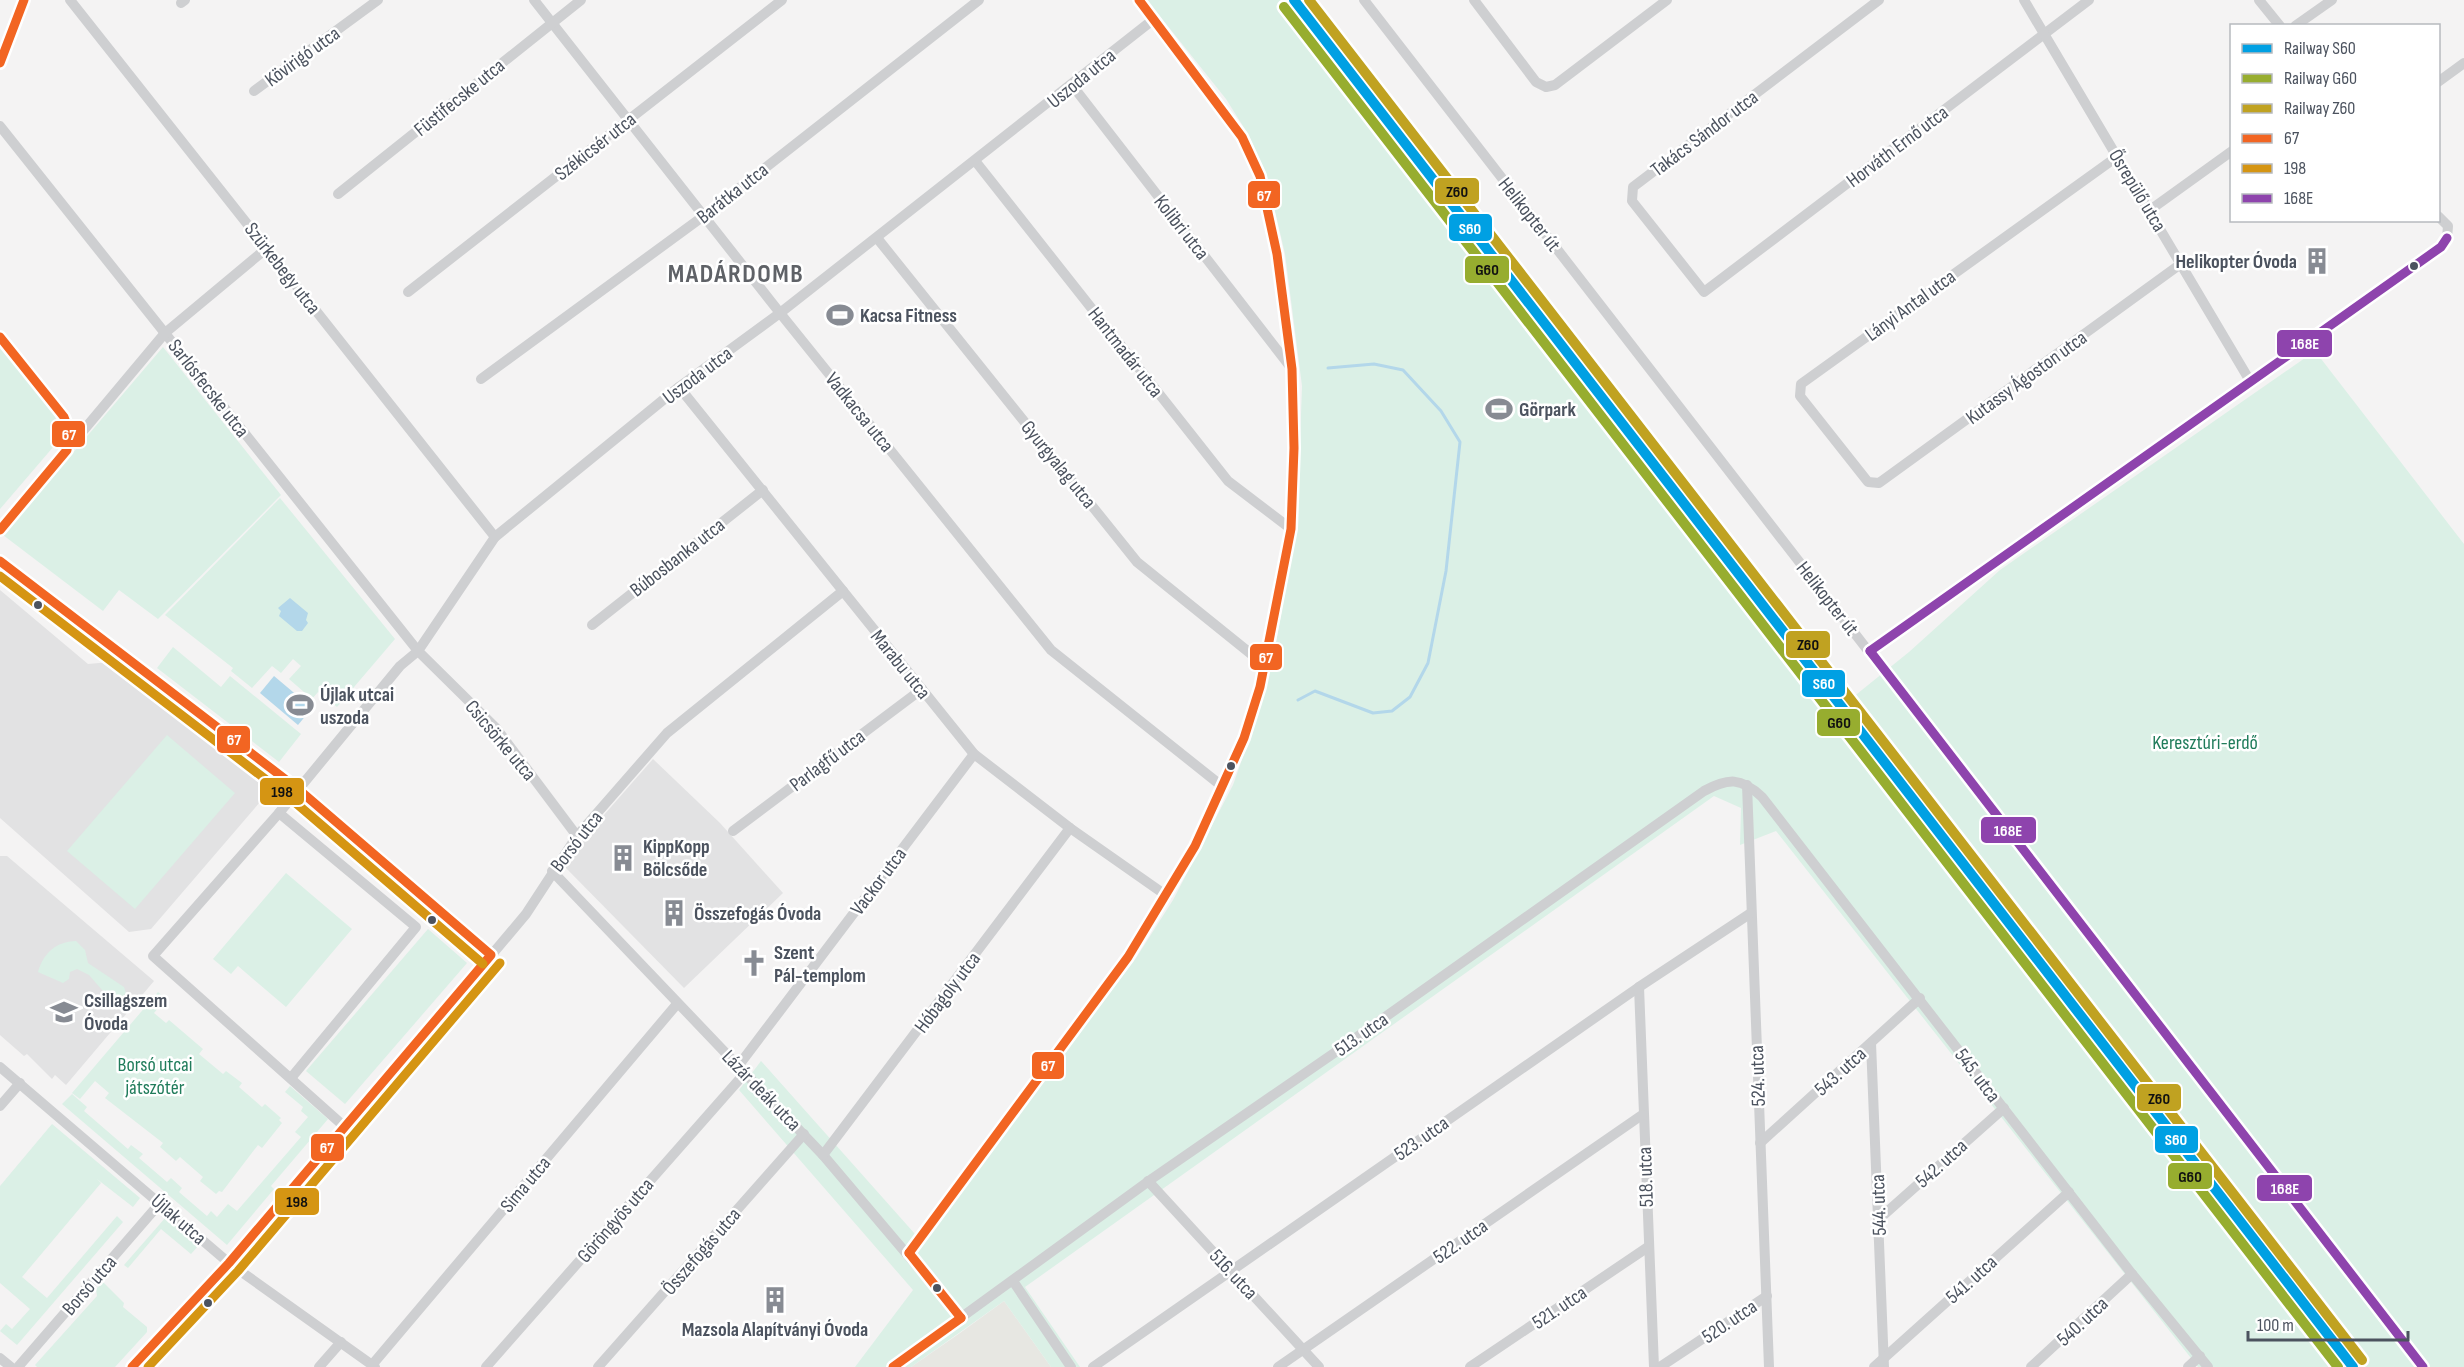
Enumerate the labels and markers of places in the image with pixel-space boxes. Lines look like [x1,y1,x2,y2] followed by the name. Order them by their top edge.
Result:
[2302,246,2332,276] building icon: Helikopter Óvoda
[2175,250,2297,274] place label: Helikopter Óvoda
[2408,260,2420,272] unlabelled marker
[825,300,855,330] sports icon: Kacsa Fitness
[860,304,957,328] place label: Kacsa Fitness
[1484,394,1514,424] sports icon: Görpark
[1519,398,1576,422] place label: Görpark
[32,599,44,611] unlabelled marker
[320,683,394,730] place label: Újlak utcai uszoda
[285,690,315,720] sports icon: Újlak utcai uszoda
[1225,760,1237,772] unlabelled marker
[643,835,710,882] place label: KippKopp Bölcsőde
[608,843,638,873] building icon: KippKopp Bölcsőde
[659,898,689,928] building icon: Összefogás Óvoda
[694,902,821,926] place label: Összefogás Óvoda
[426,914,438,926] unlabelled marker
[774,941,866,988] place label: Szent Pál-templom
[739,948,769,978] church icon: Szent Pál-templom
[84,989,167,1036] place label: Csillagszem Óvoda
[49,997,79,1027] school or university icon: Csillagszem Óvoda
[931,1282,943,1294] unlabelled marker
[760,1285,790,1315] building icon: Mazsola Alapítványi Óvoda
[202,1297,214,1309] unlabelled marker
[682,1318,868,1342] place label: Mazsola Alapítványi Óvoda

